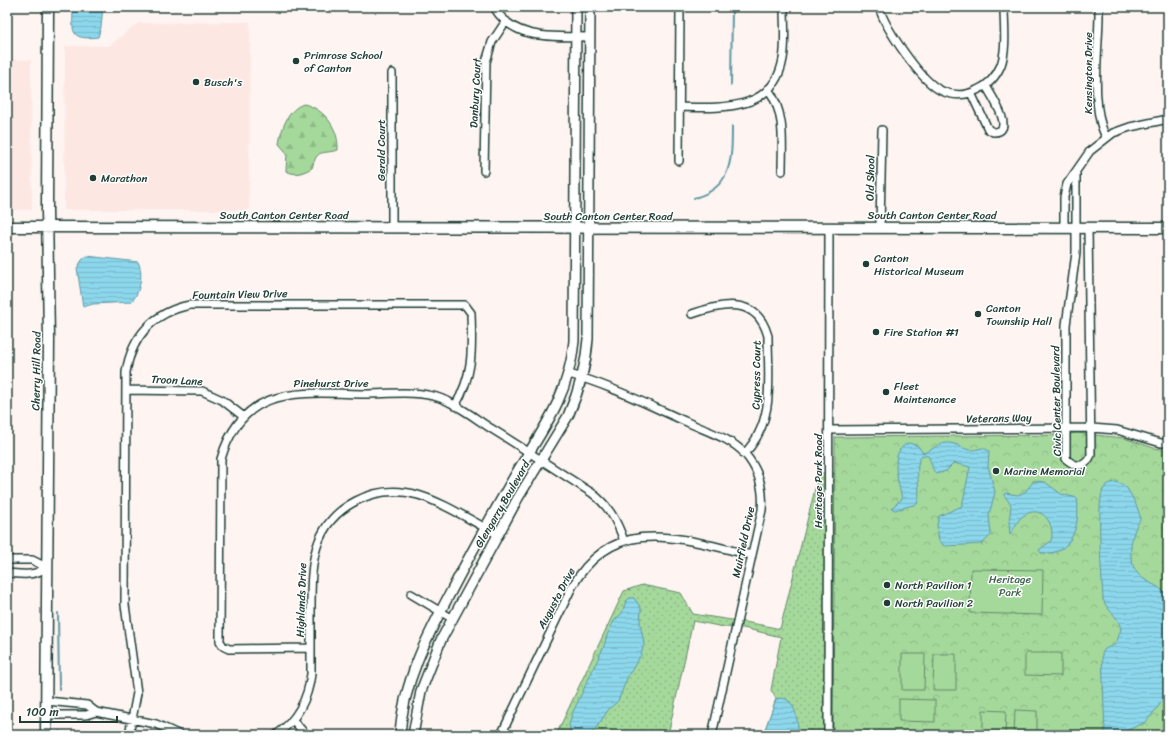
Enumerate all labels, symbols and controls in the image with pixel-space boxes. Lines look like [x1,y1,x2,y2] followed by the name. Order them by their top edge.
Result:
[1079,32,1098,114] street label: Kensington Drive
[304,46,383,78] place label: Primrose School of Canton
[291,56,301,66] marker: Primrose School of Canton
[464,57,487,128] street label: Danbury Court
[204,73,243,92] place label: Busch's
[191,77,201,87] marker: Busch's
[372,119,391,181] street label: Gerald Court
[861,154,880,201] street label: Old Shool
[101,169,148,188] place label: Marathon
[88,173,98,183] marker: Marathon
[220,206,350,225] street label: South Canton Center Road
[868,206,998,225] street label: South Canton Center Road
[544,207,674,226] street label: South Canton Center Road
[874,249,964,281] place label: Canton Historical Museum
[861,259,871,269] marker: Canton Historical Museum
[192,284,288,305] street label: Fountain View Drive
[986,299,1053,331] place label: Canton Township Hall
[973,309,983,319] marker: Canton Township Hall
[884,323,959,342] place label: Fire Station #1
[871,327,881,337] marker: Fire Station #1
[26,330,47,411] street label: Cherry Hill Road
[746,340,767,410] street label: Cypress Court
[1046,344,1067,456] street label: Civic Center Boulevard
[151,370,204,391] street label: Troon Lane
[293,374,369,393] street label: Pinehurst Drive
[894,377,956,409] place label: Fleet Maintenance
[881,387,891,397] marker: Fleet Maintenance
[966,408,1032,429] street label: Veterans Way
[809,433,828,528] street label: Heritage Park Road
[470,456,536,552] street label: Glengarry Boulevard
[1004,462,1086,481] place label: Marine Memorial
[991,466,1001,476] marker: Marine Memorial
[727,504,760,580] street label: Muirfield Drive
[291,562,312,638] street label: Highlands Drive
[532,564,581,633] street label: Augusta Drive
[989,570,1032,602] park label: Heritage Park
[895,576,972,595] place label: North Pavilion 1
[882,580,892,590] marker: North Pavilion 1
[895,594,974,613] place label: North Pavilion 2
[882,598,892,608] marker: North Pavilion 2
[20,698,117,724] scale bar
[26,701,59,723] text: 100 m

